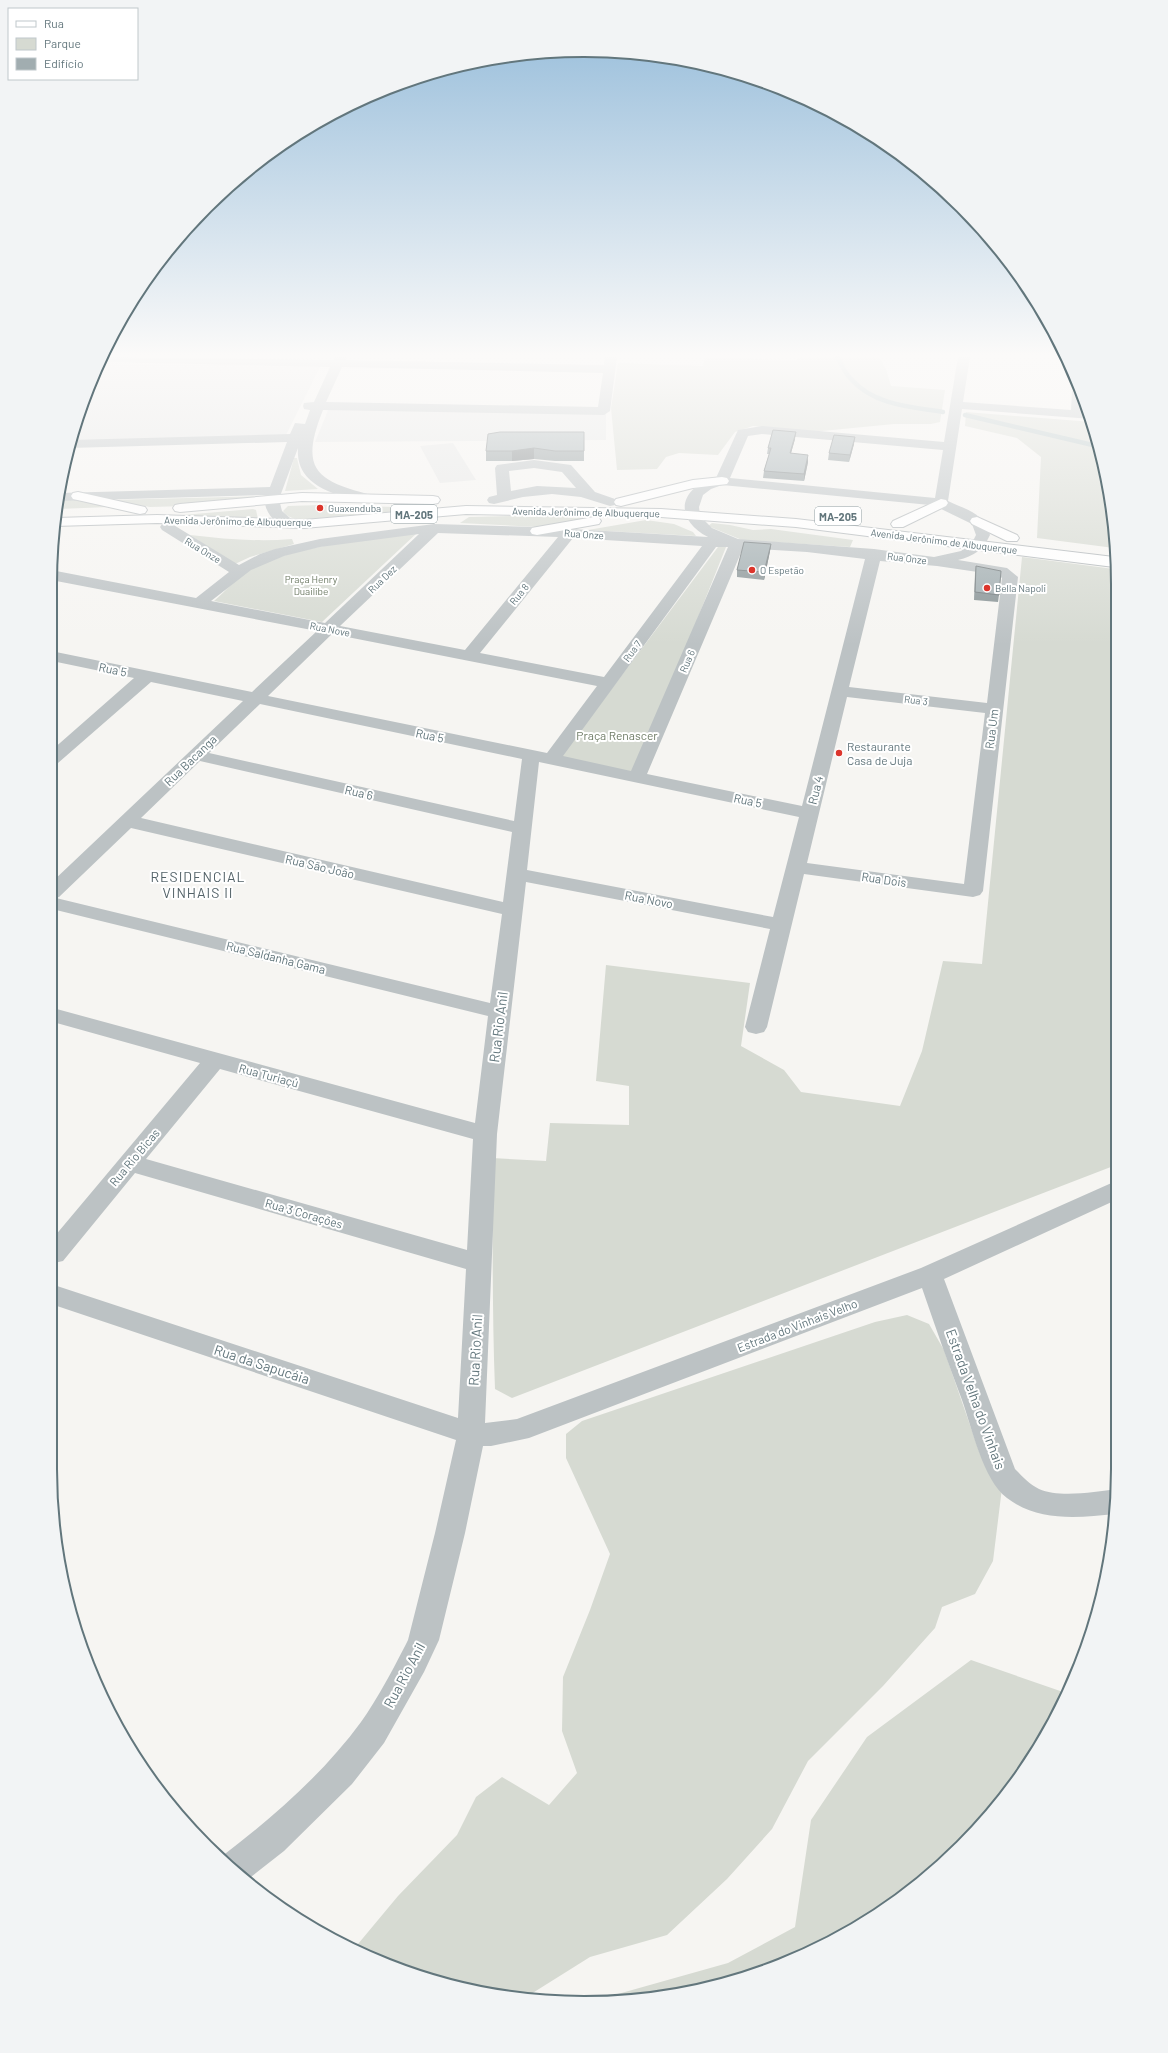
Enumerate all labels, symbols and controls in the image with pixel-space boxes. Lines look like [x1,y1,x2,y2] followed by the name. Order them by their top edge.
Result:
[8,8,138,80] legend
[44,16,64,30] text: Rua
[44,36,81,50] text: Parque
[44,56,84,70] text: Edifício
[328,502,381,514] place label: Guaxenduba
[315,503,325,513] marker: Guaxenduba
[391,505,437,523] road number: MA-205
[512,505,660,519] street label: Avenida Jerônimo de Albuquerque
[815,507,861,525] road number: MA-205
[164,514,312,528] street label: Avenida Jerônimo de Albuquerque
[870,526,1018,556] street label: Avenida Jerônimo de Albuquerque
[564,527,604,541] street label: Rua Onze
[183,535,223,565] street label: Rua Onze
[886,550,928,566] street label: Rua Onze
[365,562,399,595] street label: Rua Dez
[760,564,804,576] place label: O Espetão
[747,565,757,575] marker: O Espetão
[285,573,338,597] park label: Praça Henry Duailibe
[507,581,531,607] street label: Rua 8
[995,582,1046,594] place label: Bella Napoli
[982,583,992,593] marker: Bella Napoli
[309,619,351,639] street label: Rua Nove
[620,638,644,664] street label: Rua 7
[677,648,697,674] street label: Rua 6
[98,659,128,679] street label: Rua 5
[903,693,929,707] street label: Rua 3
[982,708,1000,750] street label: Rua Um
[415,725,445,745] street label: Rua 5
[576,728,658,742] park label: Praça Renascer
[161,732,219,788] street label: Rua Bacanga
[847,739,912,767] place label: Restaurante Casa de Juja
[834,748,844,758] marker: Restaurante Casa de Juja
[805,774,825,806] street label: Rua 4
[344,782,374,802] street label: Rua 6
[733,790,763,810] street label: Rua 5
[284,851,356,881] street label: Rua São João
[151,868,246,901] district label: RESIDENCIAL VINHAIS II
[861,869,908,889] street label: Rua Dois
[624,887,674,911] street label: Rua Novo
[225,938,327,976] street label: Rua Saldanha Gama
[485,991,511,1063] street label: Rua Rio Anil
[238,1060,300,1090] street label: Rua Turiaçú
[106,1125,162,1188] street label: Rua Rio Bicas
[264,1195,345,1231] street label: Rua 3 Corações
[735,1296,859,1354] street label: Estrada do Vinhais Velho
[465,1314,485,1386] street label: Rua Rio Anil
[943,1326,1009,1472] street label: Estrada Velha do Vinhais
[212,1341,312,1387] street label: Rua da Sapucáia
[380,1639,428,1711] street label: Rua Rio Anil

